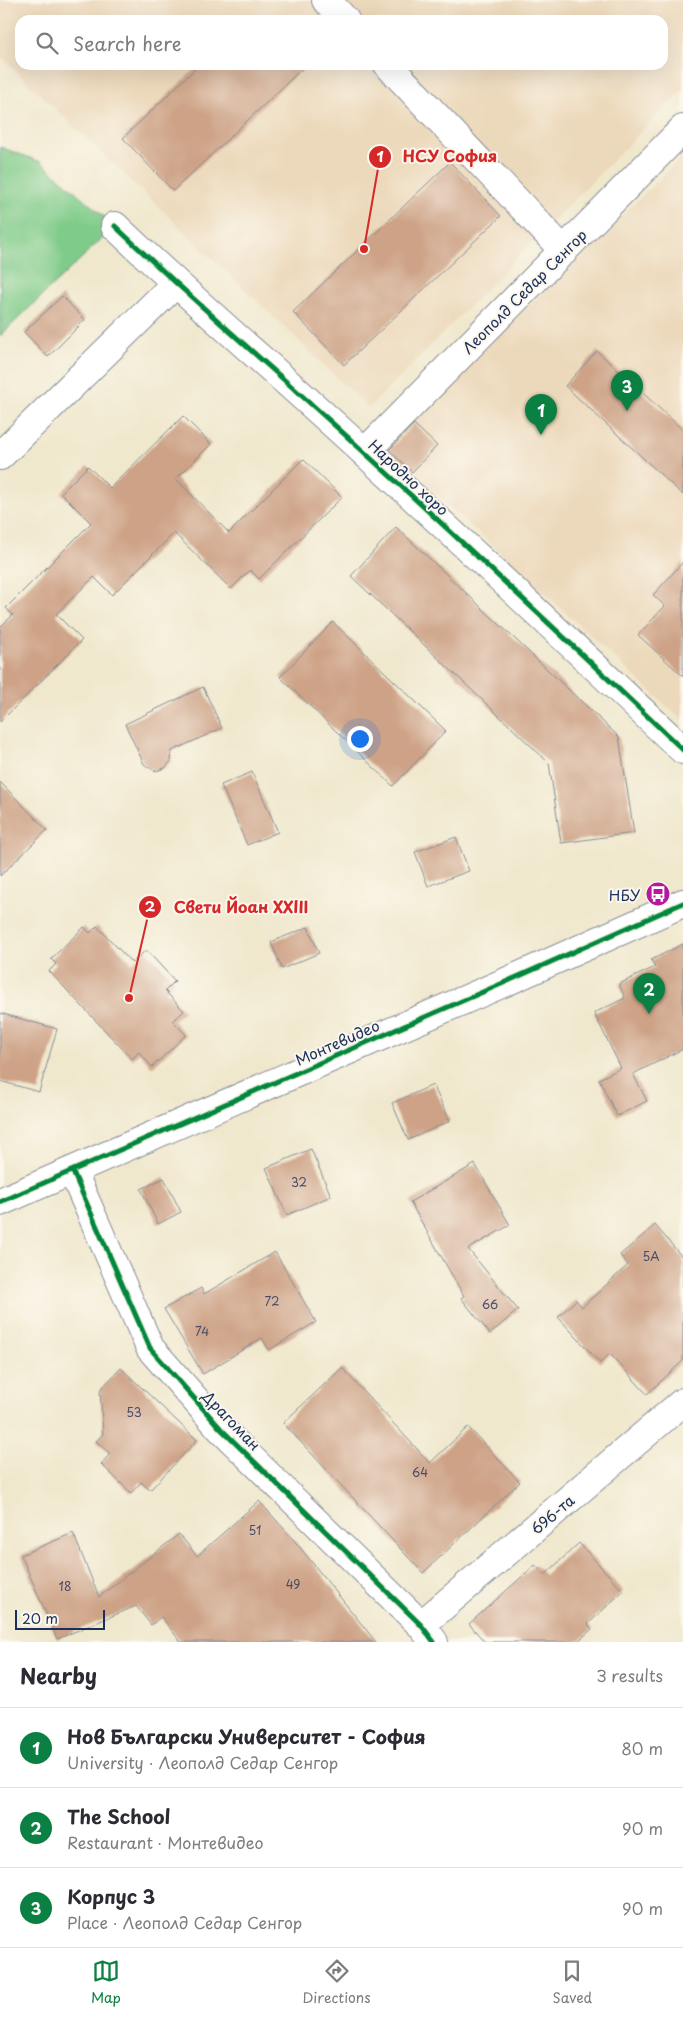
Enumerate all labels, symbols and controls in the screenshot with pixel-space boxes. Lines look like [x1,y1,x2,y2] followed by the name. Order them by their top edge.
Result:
[15,15,668,70] search box
[33,29,61,57] icon: search
[73,29,182,57] text: Search here
[367,141,508,172] callout: НСУ София
[403,143,497,167] text: НСУ София
[376,144,384,167] text: 1
[456,223,592,359] street label: Леополд Седар Сенгор
[611,370,643,411] pin: 3
[525,394,557,435] pin: 1
[364,434,454,520] street label: Народно хоро
[347,726,373,752] your location
[645,881,671,907] bus stop icon: НБУ
[609,883,641,906] place label: НБУ
[138,892,319,923] callout: Свети Йоан XXIII
[145,894,156,917] text: 2
[174,894,308,918] text: Свети Йоан XXIII
[633,973,665,1014] pin: 2
[291,1013,383,1071] street label: Монтевидео
[291,1173,307,1191] house number: 32
[643,1247,659,1265] house number: 5А
[264,1292,280,1310] house number: 72
[482,1295,498,1313] house number: 66
[195,1322,209,1340] house number: 74
[197,1384,267,1455] street label: Драгоман
[126,1403,142,1421] house number: 53
[412,1463,428,1481] house number: 64
[525,1488,580,1539] street label: 696-та
[249,1521,261,1539] house number: 51
[286,1575,300,1593] house number: 49
[59,1577,71,1595] house number: 18
[15,1607,105,1630] scale bar
[22,1608,58,1629] text: 20 m
[20,1659,97,1691] text: Nearby
[596,1663,663,1687] text: 3 results
[67,1722,426,1750] text: Нов Български Университет - София
[32,1736,40,1760] text: 1
[621,1736,663,1760] text: 80 m
[67,1750,338,1774] text: University · Леополд Седар Сенгор
[67,1802,170,1830] text: The School
[30,1816,42,1840] text: 2
[622,1816,663,1840] text: 90 m
[67,1830,264,1854] text: Restaurant · Монтевидео
[67,1882,155,1910] text: Корпус 3
[31,1896,41,1920] text: 3
[622,1896,663,1920] text: 90 m
[67,1910,302,1934] text: Place · Леополд Седар Сенгор
[91,1957,121,2008] tab: Map
[303,1957,371,2008] tab: Directions
[552,1957,592,2008] tab: Saved

